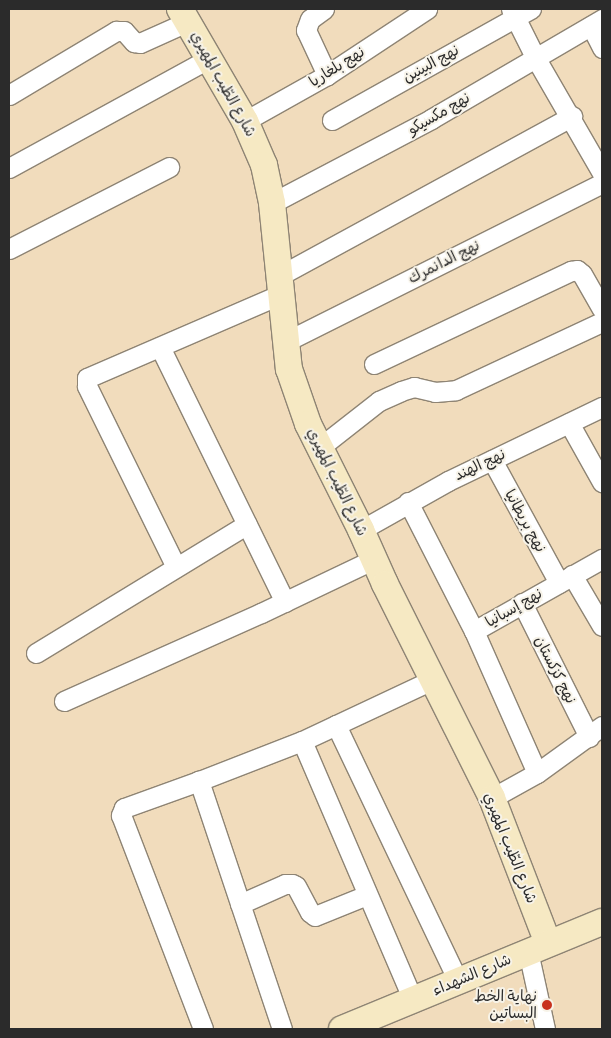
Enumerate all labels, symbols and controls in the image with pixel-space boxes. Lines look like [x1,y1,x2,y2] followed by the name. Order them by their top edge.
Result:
[187,28,259,140] street label: شارع الطّيب المهيري
[400,41,462,87] street label: نهج البينين
[306,43,368,91] street label: نهج بلغاريا
[405,89,473,139] street label: نهج مكسيكو
[405,236,483,288] street label: نهج الدانمرك
[303,425,371,539] street label: شارع الطّيب المهيري
[452,445,508,485] street label: نهج الهند
[500,486,550,556] street label: نهج بريطانيا
[482,585,546,631] street label: نهج إسبانيا
[530,633,580,707] street label: نهج كزكستان
[480,790,540,906] street label: شارع الطّيب المهيري
[430,950,514,1000] street label: شارع الشهداء
[474,987,537,1022] place label: نهاية الخط البساتين
[541,999,553,1011] marker: نهاية الخط البساتين

